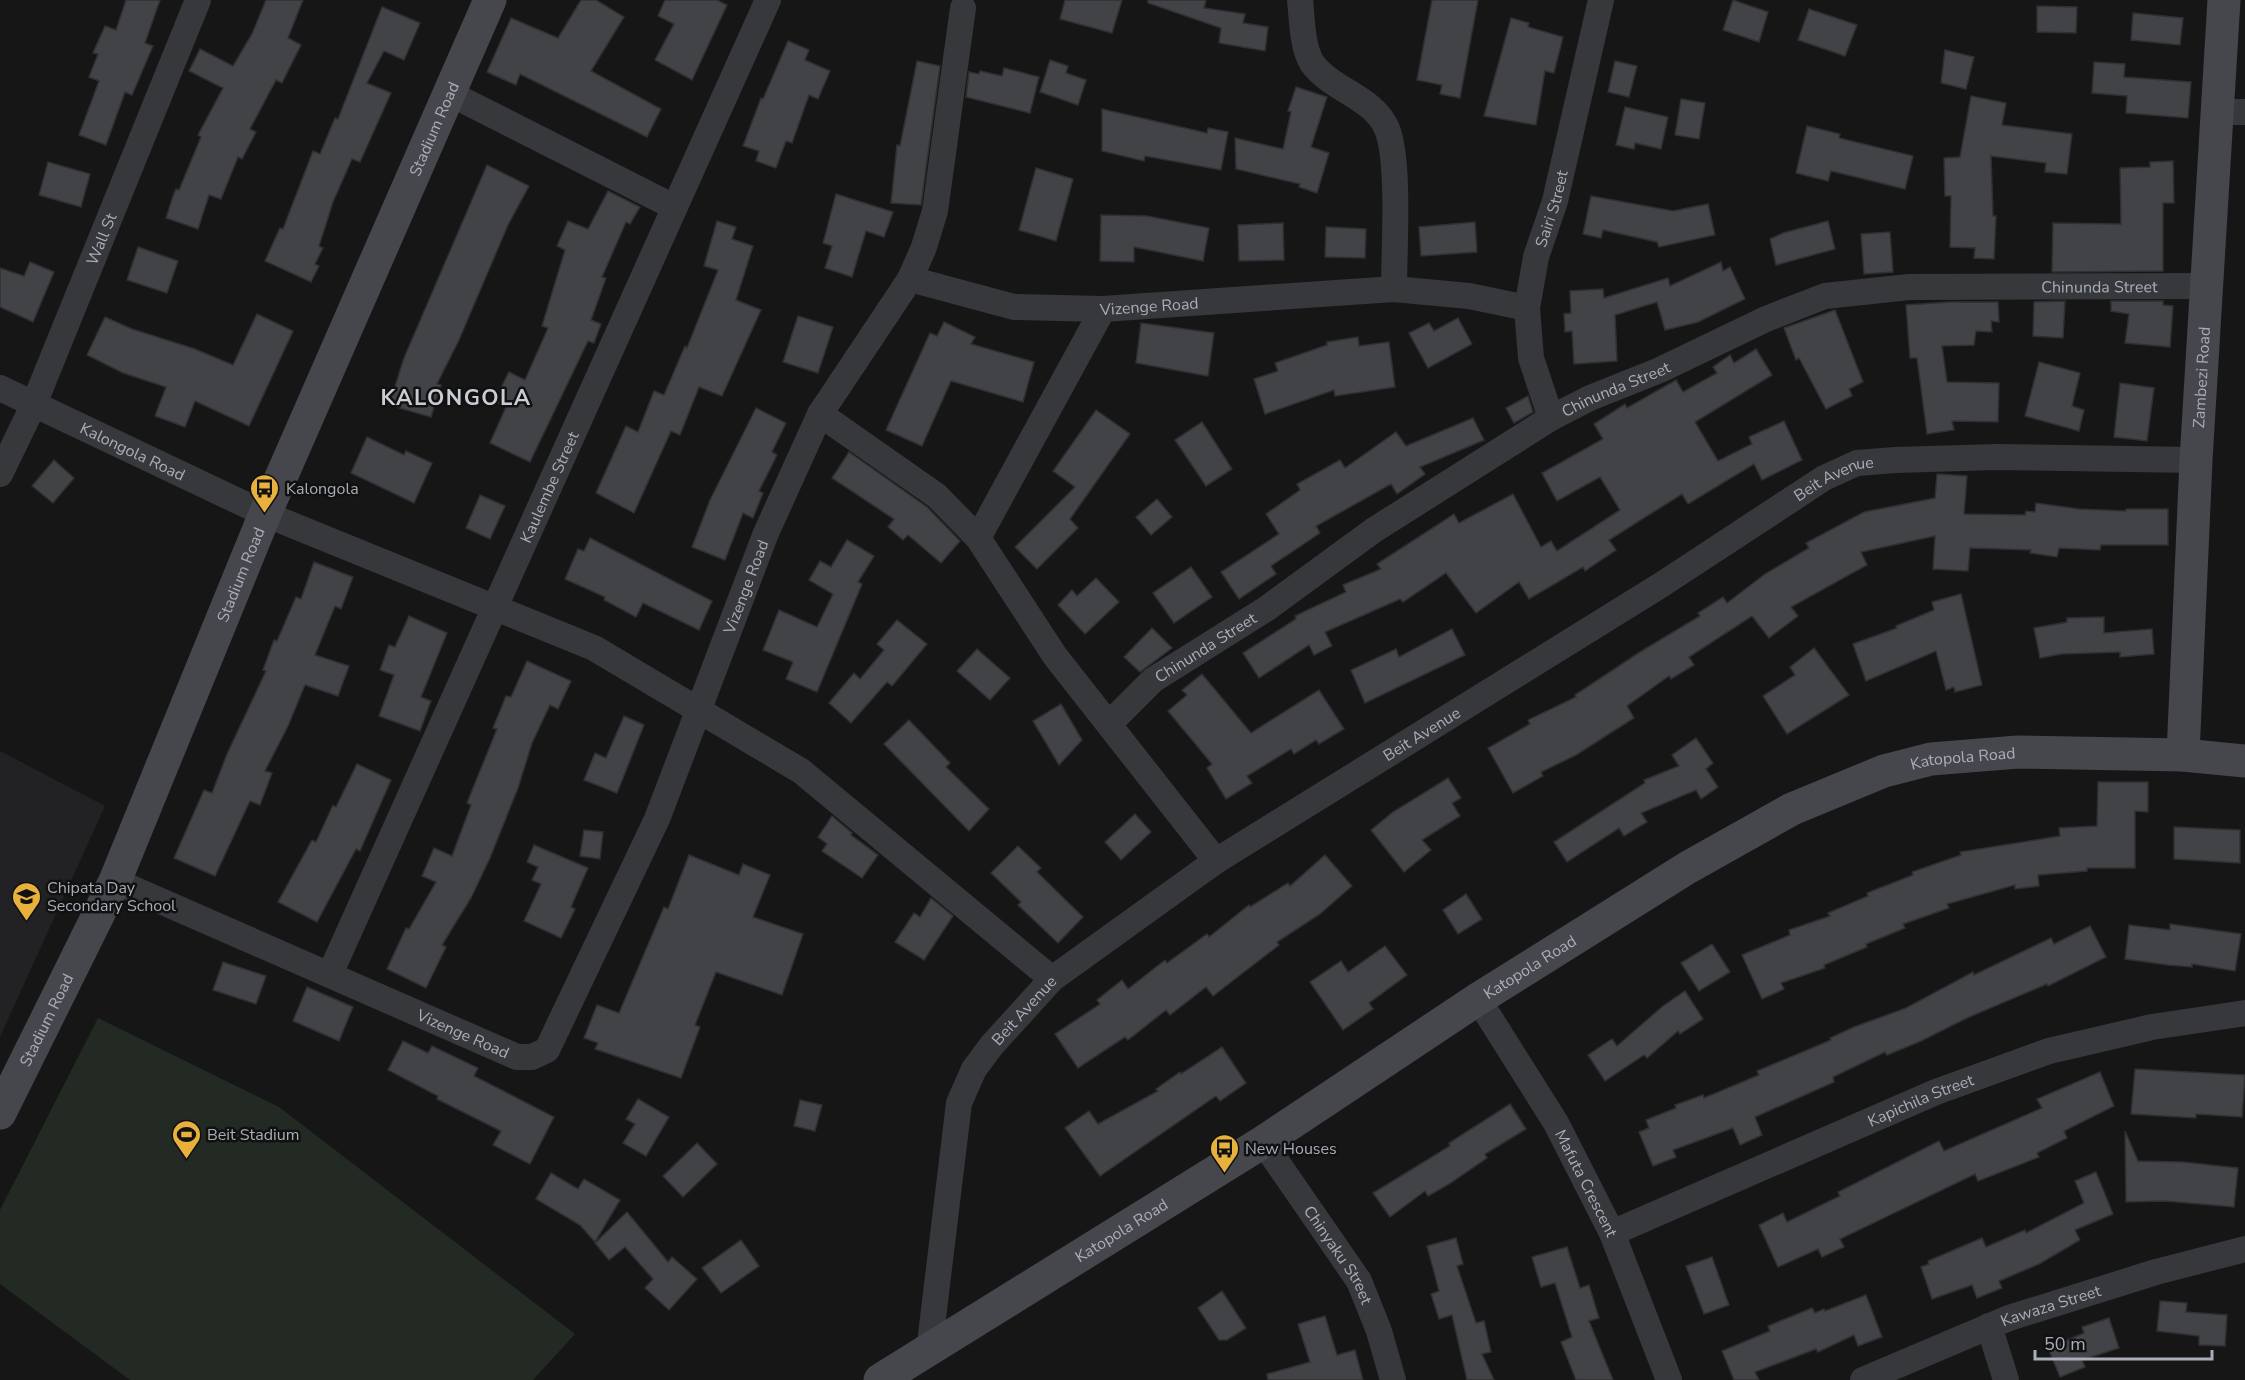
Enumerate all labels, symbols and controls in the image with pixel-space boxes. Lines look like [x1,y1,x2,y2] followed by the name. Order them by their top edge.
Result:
[404,78,465,180] street label: Stadium Road
[1530,168,1574,250] street label: Sairi Street
[82,210,122,269] street label: Wall St
[2041,276,2158,299] street label: Chinunda Street
[1098,292,1199,321] street label: Vizenge Road
[2188,326,2216,429] street label: Zambezi Road
[1558,356,1675,423] street label: Chinunda Street
[380,383,532,413] district label: KALONGOLA
[76,418,189,486] street label: Kalongola Road
[515,428,585,547] street label: Kaulembe Street
[1790,452,1874,507] street label: Beit Avenue
[249,472,281,514] bus stop icon: Kalongola
[286,478,359,500] place label: Kalongola
[212,524,270,626] street label: Stadium Road
[718,537,774,638] street label: Vizenge Road
[1151,607,1261,688] street label: Chinunda Street
[1379,702,1465,767] street label: Beit Avenue
[1908,742,2016,776] street label: Katopola Road
[47,877,176,917] place label: Chipata Day Secondary School
[10,880,42,922] school or university icon: Chipata Day Secondary School
[1479,930,1581,1005] street label: Katopola Road
[15,970,79,1070] street label: Stadium Road
[987,971,1062,1051] street label: Beit Avenue
[412,1004,512,1064] street label: Vizenge Road
[1864,1069,1977,1132] street label: Kapichila Street
[170,1118,202,1160] sports icon: Beit Stadium
[207,1124,299,1146] place label: Beit Stadium
[1549,1126,1623,1240] street label: Mafuta Crescent
[1208,1132,1240,1174] bus stop icon: New Houses
[1245,1138,1337,1160] place label: New Houses
[1071,1194,1172,1268] street label: Katopola Road
[1298,1201,1377,1308] street label: Chinyaku Street
[1997,1280,2104,1332] street label: Kawaza Street
[2035,1323,2212,1361] scale bar
[2044,1332,2086,1356] text: 50 m

